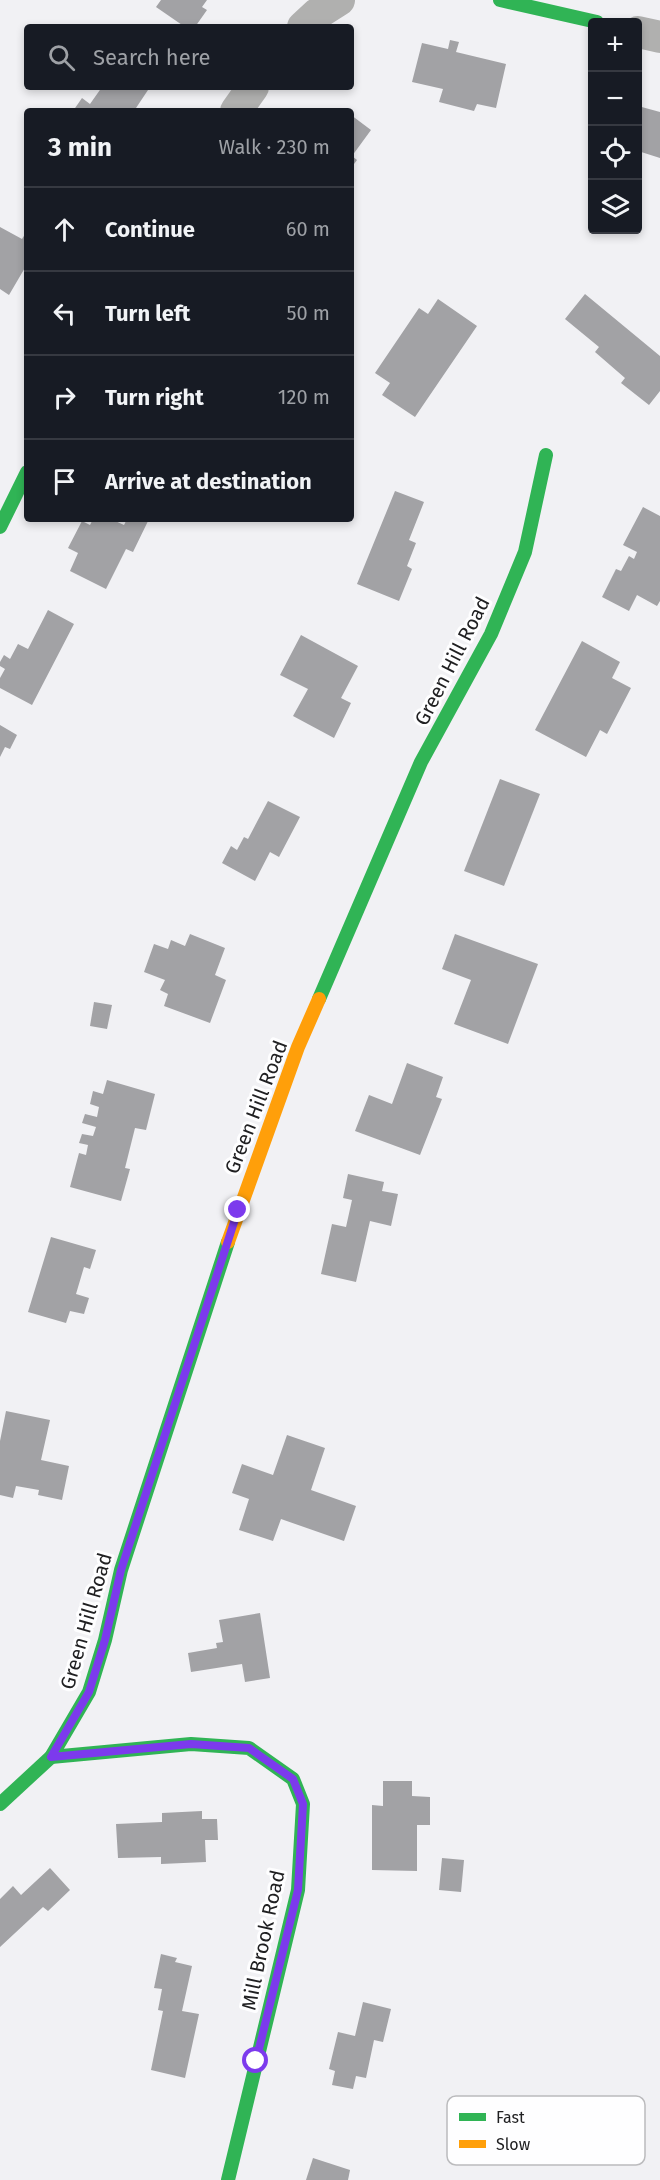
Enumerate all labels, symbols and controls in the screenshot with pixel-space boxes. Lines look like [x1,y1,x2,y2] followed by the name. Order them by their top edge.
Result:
[588,18,642,234] map controls
[588,18,642,72] button: +
[24,24,354,90] search box
[45,41,78,74] icon: search
[93,44,211,71] text: Search here
[588,72,642,126] button: −
[588,126,642,180] button: locate
[48,132,112,163] text: 3 min
[219,135,330,159] text: Walk · 230 m
[588,180,642,234] button: layers
[48,213,81,246] icon: ahead
[105,216,195,243] text: Continue
[286,217,330,241] text: 60 m
[48,297,81,330] icon: left
[105,300,190,327] text: Turn left
[286,301,330,325] text: 50 m
[48,381,81,414] icon: right
[105,384,204,411] text: Turn right
[278,385,330,409] text: 120 m
[48,465,81,498] icon: arrive
[105,468,312,495] text: Arrive at destination
[409,593,495,729] street label: Green Hill Road
[220,1037,292,1177] street label: Green Hill Road
[224,1196,250,1222] route end
[55,1550,117,1692] street label: Green Hill Road
[236,1868,290,2012] street label: Mill Brook Road
[242,2047,268,2073] route start
[447,2096,645,2165] legend
[496,2108,525,2127] text: Fast
[496,2135,531,2154] text: Slow

